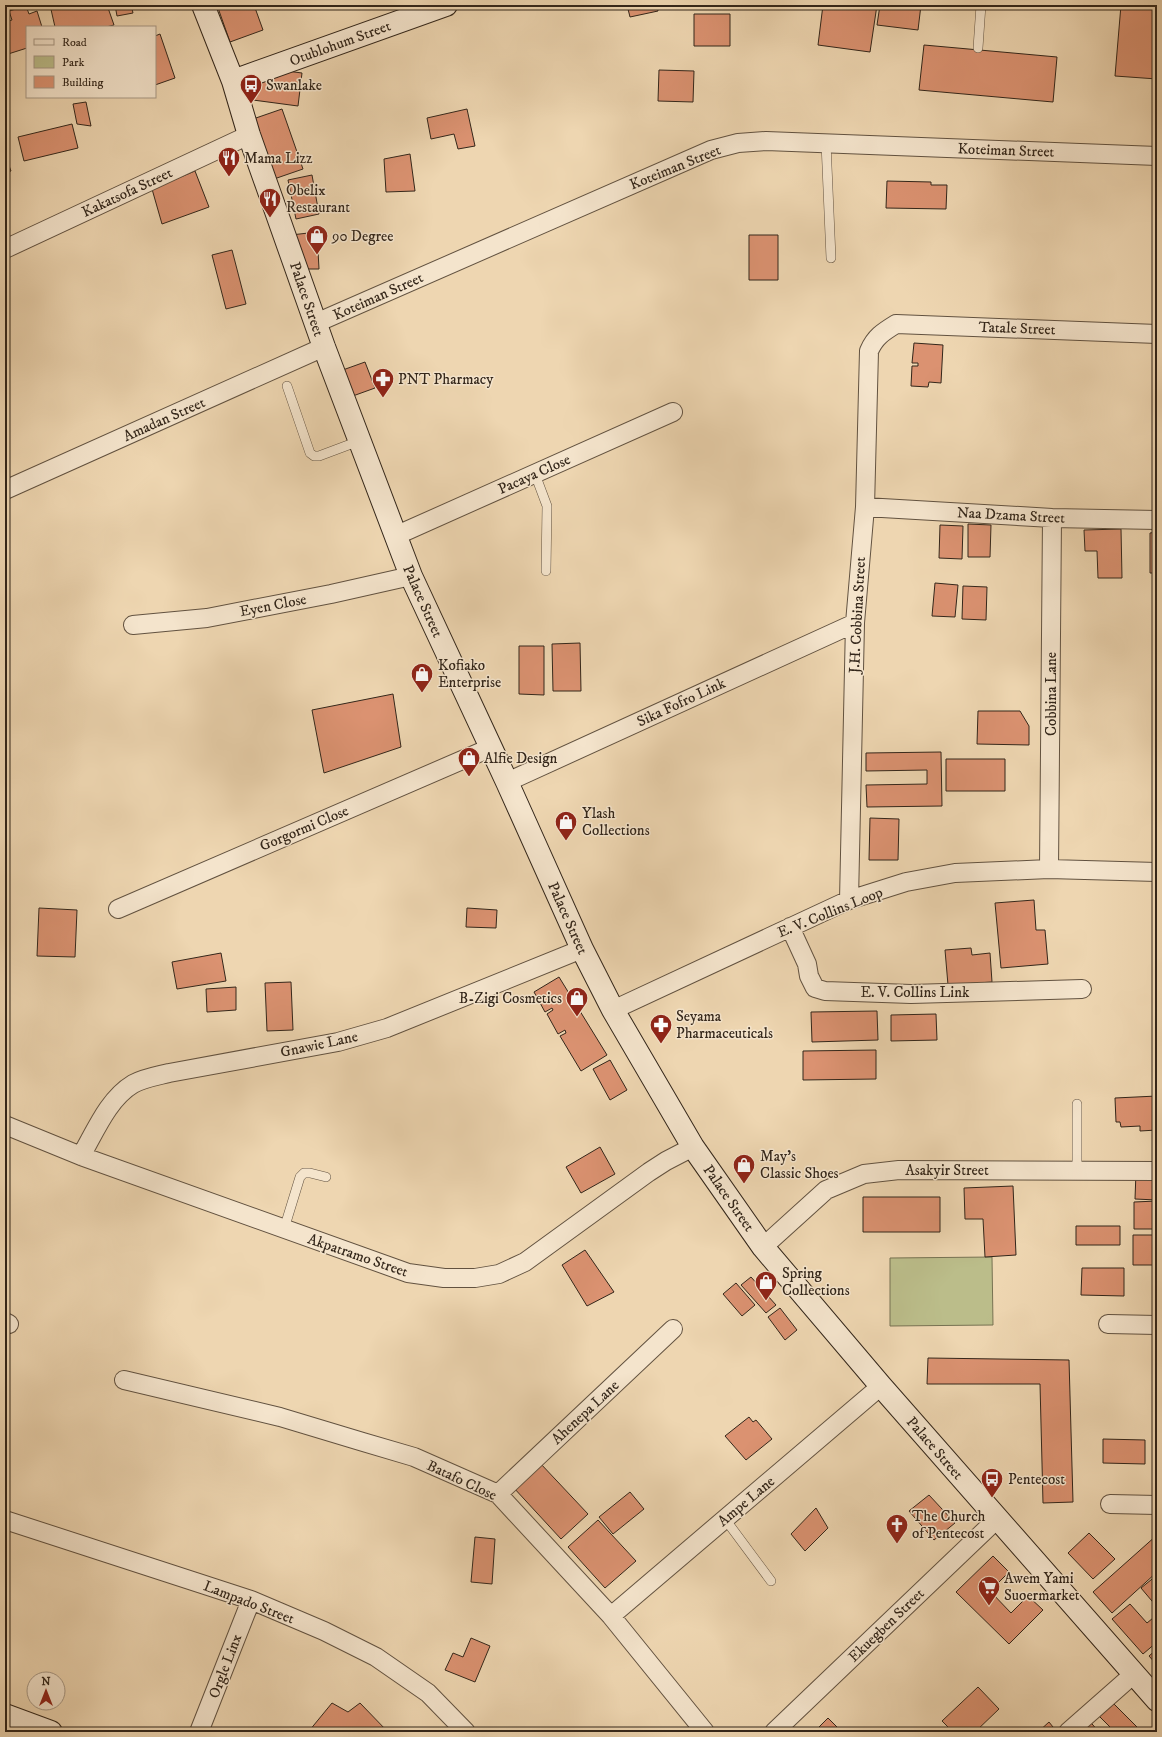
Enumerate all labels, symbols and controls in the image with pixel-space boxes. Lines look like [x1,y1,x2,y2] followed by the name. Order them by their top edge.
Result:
[287,16,394,71] street label: Otublohum Street
[26,26,156,98] legend
[62,35,87,50] text: Road
[62,55,84,70] text: Park
[238,72,264,105] bus stop icon: Swanlake
[62,75,103,90] text: Building
[266,76,322,95] place label: Swanlake
[957,139,1055,162] street label: Koteiman Street
[627,140,724,194] street label: Koteiman Street
[216,145,242,178] restaurant icon: Mama Lizz
[244,149,313,168] place label: Mama Lizz
[79,163,176,222] street label: Kakatsofa Street
[286,181,350,217] place label: Obelix Restaurant
[257,186,283,219] restaurant icon: Obelix Restaurant
[304,223,330,256] shop icon: 90 Degree
[331,227,393,246] place label: 90 Degree
[285,260,328,339] street label: Palace Street
[330,268,426,325] street label: Koteiman Street
[978,318,1056,339] street label: Tatale Street
[370,366,396,399] pharmacy icon: PNT Pharmacy
[398,370,494,389] place label: PNT Pharmacy
[120,393,208,446] street label: Amadan Street
[495,450,573,499] street label: Pacaya Close
[956,503,1066,528] street label: Naa Dzama Street
[845,556,870,676] street label: J.H. Cobbina Street
[398,562,447,641] street label: Palace Street
[238,590,308,621] street label: Eyen Close
[1042,652,1061,736] street label: Cobbina Lane
[438,656,501,692] place label: Kofiako Enterprise
[409,661,435,694] shop icon: Kofiako Enterprise
[634,673,729,731] street label: Sika Fofro Link
[456,745,482,778] shop icon: Alfie Design
[484,749,558,768] place label: Alfie Design
[257,801,352,856] street label: Gorgormi Close
[582,804,650,840] place label: Ylash Collections
[553,809,579,842] shop icon: Ylash Collections
[543,879,592,958] street label: Palace Street
[775,883,886,942] street label: E. V. Collins Loop
[860,983,970,1002] street label: E. V. Collins Link
[564,985,590,1018] shop icon: B-Zigi Cosmetics
[459,989,562,1008] place label: B-Zigi Cosmetics
[676,1007,773,1043] place label: Seyama Pharmaceuticals
[648,1012,674,1045] pharmacy icon: Seyama Pharmaceuticals
[279,1027,360,1062] street label: Gnawie Lane
[760,1147,839,1183] place label: May's Classic Shoes
[731,1152,757,1185] shop icon: May's Classic Shoes
[699,1161,759,1236] street label: Palace Street
[905,1161,989,1180] street label: Asakyir Street
[305,1229,411,1282] street label: Akpatramo Street
[782,1264,850,1300] place label: Spring Collections
[753,1269,779,1302] shop icon: Spring Collections
[547,1376,623,1449] street label: Ahenepa Lane
[902,1413,967,1484] street label: Palace Street
[424,1456,500,1505] street label: Batafo Close
[979,1466,1005,1499] bus stop icon: Pentecost
[1008,1470,1065,1489] place label: Pentecost
[714,1472,779,1531] street label: Ampe Lane
[912,1507,986,1543] place label: The Church of Pentecost
[884,1512,910,1545] church icon: The Church of Pentecost
[1004,1569,1080,1605] place label: Awem Yami Suoermarket
[976,1574,1002,1607] supermarket icon: Awem Yami Suoermarket
[201,1576,297,1629] street label: Lampado Street
[844,1584,929,1666] street label: Ekuegben Street
[205,1631,247,1701] street label: Orgle Linx
[26,1671,66,1711] north arrow
[41,1675,51,1689] text: N

